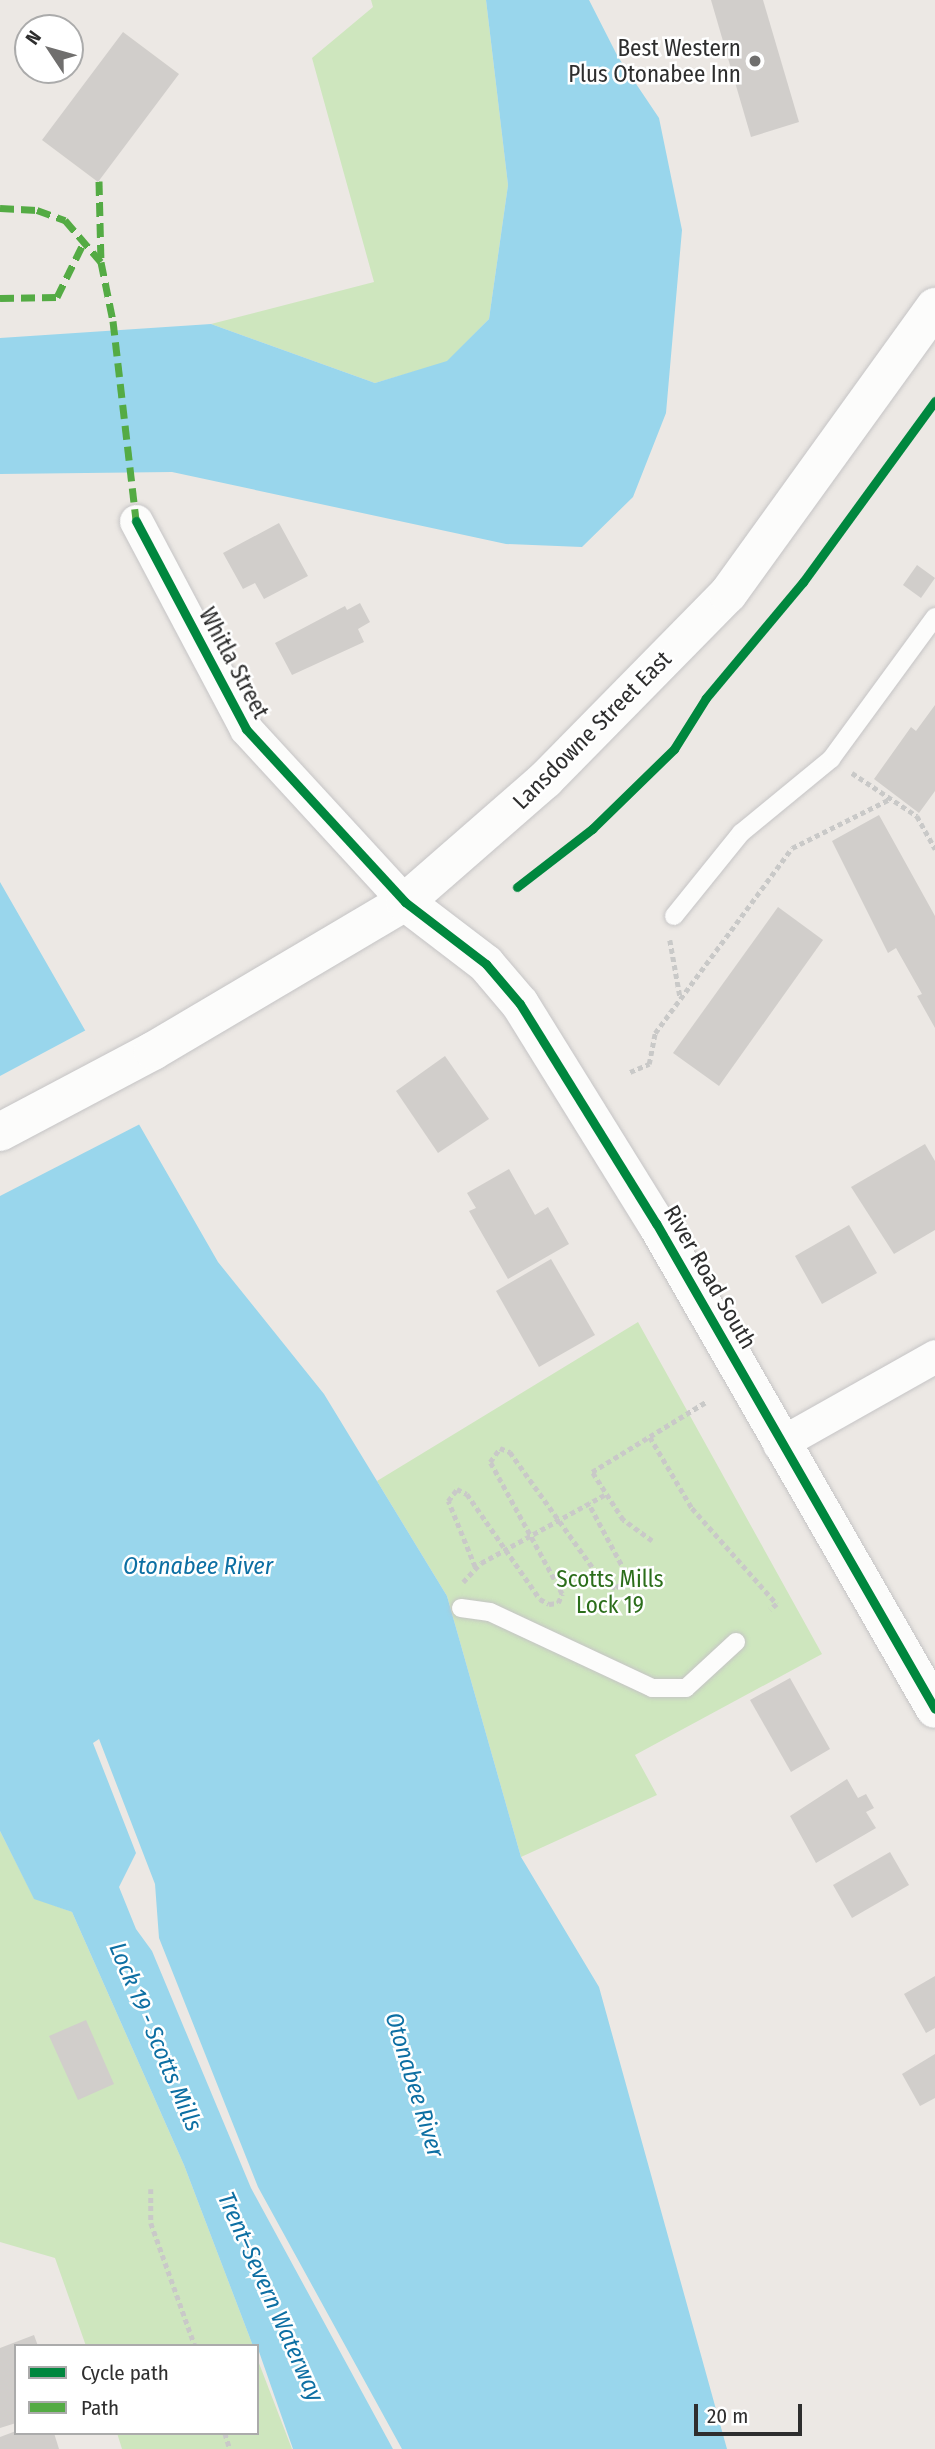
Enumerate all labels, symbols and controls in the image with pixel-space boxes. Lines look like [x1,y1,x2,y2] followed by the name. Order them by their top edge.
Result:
[14,14,84,84] north arrow
[21,26,46,49] text: N
[568,34,741,88] place label: Best Western Plus Otonabee Inn
[747,53,763,69] marker: Best Western Plus Otonabee Inn
[193,603,275,723] street label: Whitla Street
[507,645,677,815] street label: Lansdowne Street East
[658,1200,762,1354] street label: River Road South
[123,1553,273,1581] water label: Otonabee River
[556,1565,664,1619] park label: Scotts Mills Lock 19
[102,1938,208,2136] water label: Lock 19 - Scotts Mills
[378,2009,450,2161] water label: Otonabee River
[211,2188,329,2406] water label: Trent–Severn Waterway
[14,2344,259,2435] legend
[81,2360,169,2386] text: Cycle path
[697,2390,806,2434] scale bar
[81,2395,119,2421] text: Path
[707,2403,748,2429] text: 20 m

